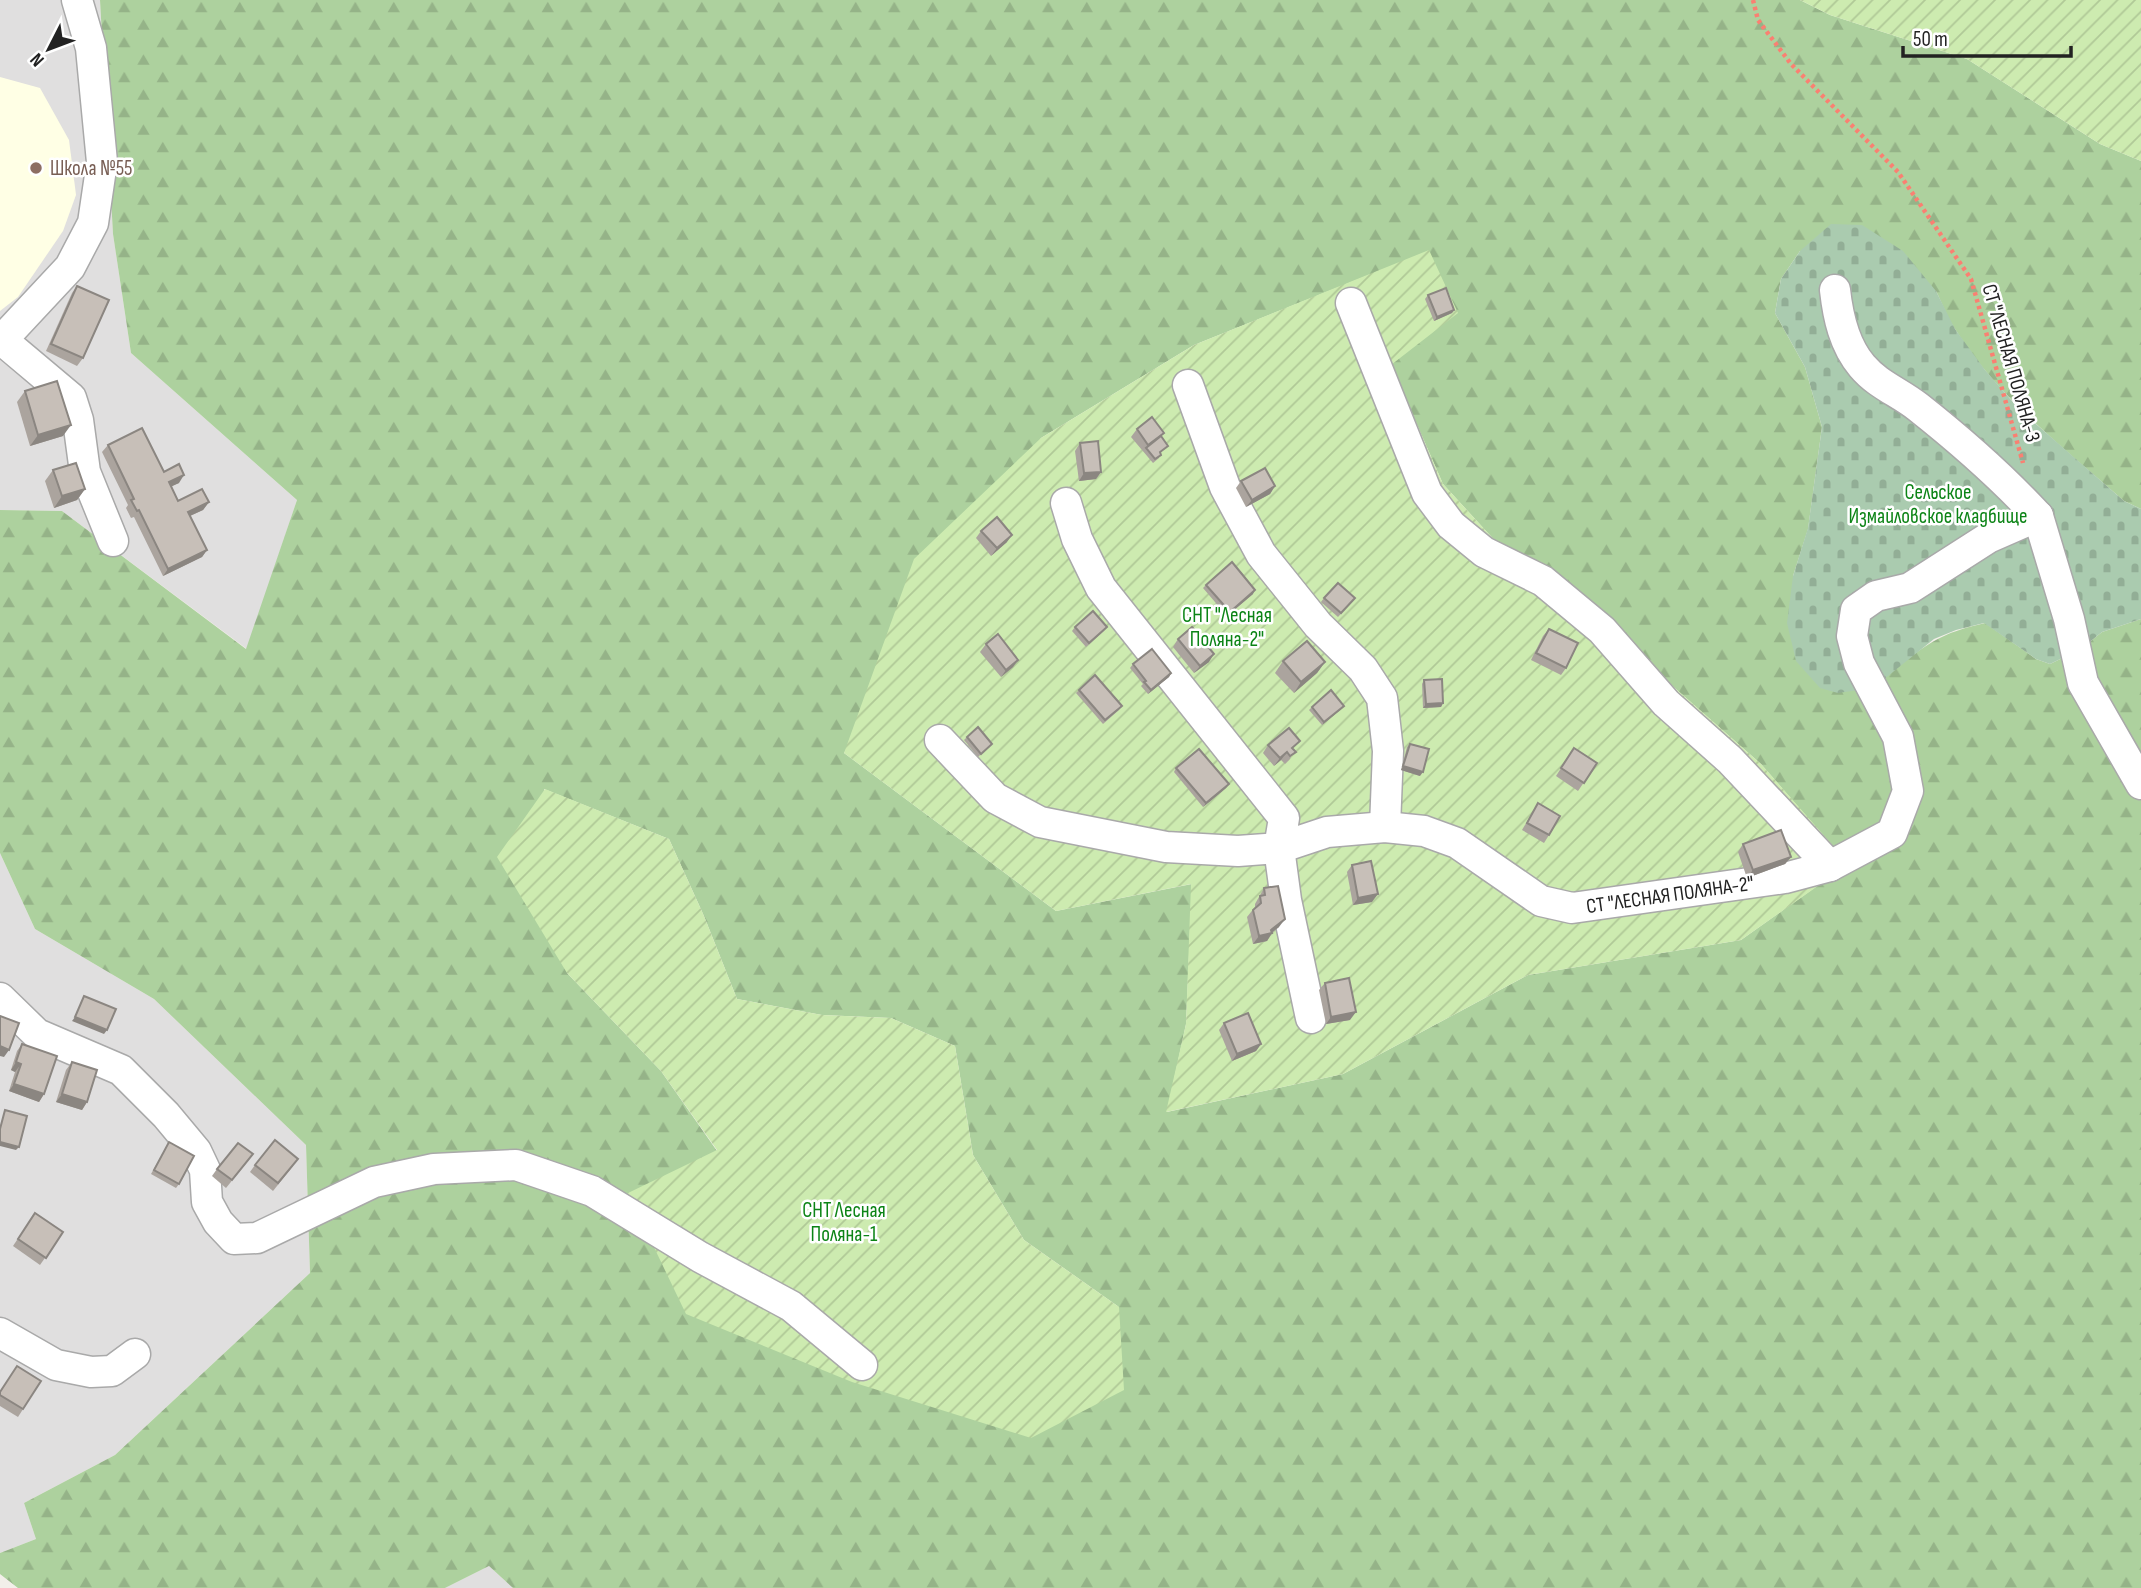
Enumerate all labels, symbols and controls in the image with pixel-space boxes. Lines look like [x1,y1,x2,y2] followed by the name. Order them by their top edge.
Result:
[14,14,84,84] north arrow
[1903,14,2071,58] scale bar
[1913,27,1948,52] text: 50 m
[26,48,49,71] text: N
[50,156,133,181] place label: Школа №55
[28,160,44,176] marker: Школа №55
[1977,281,2045,445] street label: СТ "ЛЕСНАЯ ПОЛЯНА-3
[1849,480,2027,529] park label: Сельское Измайловское кладбище
[1182,603,1272,652] park label: СНТ "Лесная Поляна-2"
[1585,871,1755,919] street label: СТ "ЛЕСНАЯ ПОЛЯНА-2"
[802,1198,886,1247] park label: СНТ Лесная Поляна-1

